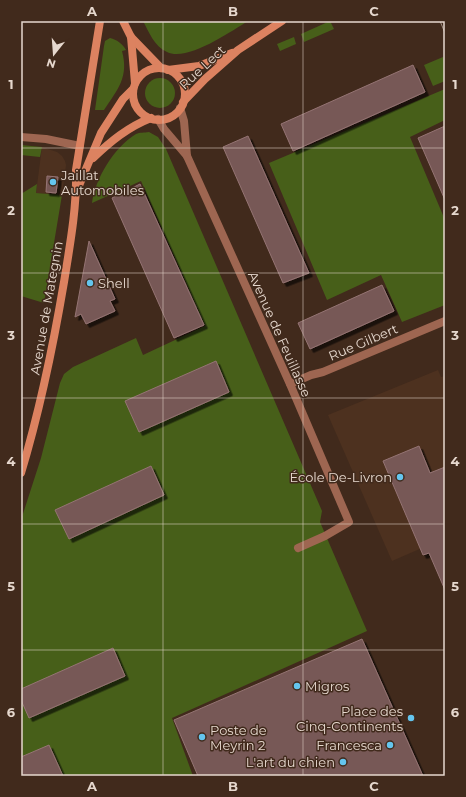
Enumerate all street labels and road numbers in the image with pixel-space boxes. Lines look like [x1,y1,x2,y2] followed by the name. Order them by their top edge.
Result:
[176,42,228,92] street label: Rue Lect
[26,240,66,376] street label: Avenue de Mategnin
[245,269,315,399] street label: Avenue de Feuillasse
[326,320,400,364] street label: Rue Gilbert

